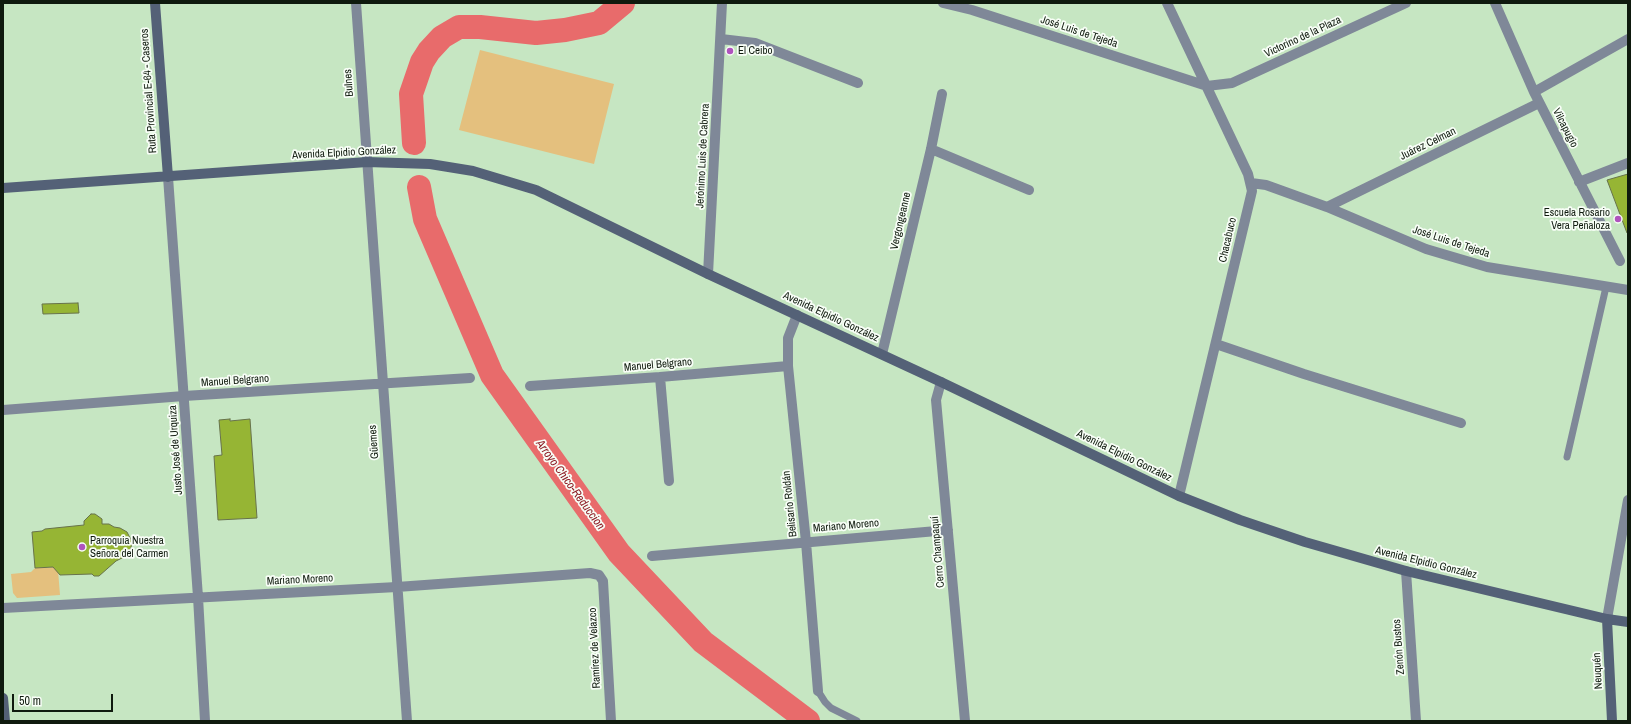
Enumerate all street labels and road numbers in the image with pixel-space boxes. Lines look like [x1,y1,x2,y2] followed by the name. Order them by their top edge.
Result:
[1039,13,1119,51] street label: José Luis de Tejeda
[1263,13,1343,61] street label: Victorino de la Plaza
[138,28,160,154] street label: Ruta Provincial E-64 - Caseros
[341,69,357,97] street label: Bulnes
[694,103,712,209] street label: Jerónimo Luis de Cabrera
[1549,106,1581,150] street label: Vilcapugio
[1398,125,1458,163] street label: Juárez Celman
[292,144,396,162] street label: Avenida Elpidio González
[888,191,914,251] street label: Vergongeanne
[1216,216,1240,264] street label: Chacabuco
[1411,223,1491,261] street label: José Luis de Tejeda
[781,289,881,345] street label: Avenida Elpidio González
[623,355,693,375] street label: Manuel Belgrano
[201,372,269,390] street label: Manuel Belgrano
[166,405,186,495] street label: Justo José de Urquiza
[366,425,382,459] street label: Güemes
[1074,427,1174,485] street label: Avenida Elpidio González
[780,470,800,538] street label: Belisario Roldán
[928,516,948,588] street label: Cerro Champaquí
[812,517,880,535] street label: Mariano Moreno
[1374,544,1478,582] street label: Avenida Elpidio González
[267,572,333,588] street label: Mariano Moreno
[586,607,604,689] street label: Ramírez de Velazco
[1390,619,1408,675] street label: Zenón Bustos
[1590,652,1606,690] street label: Neuquén

